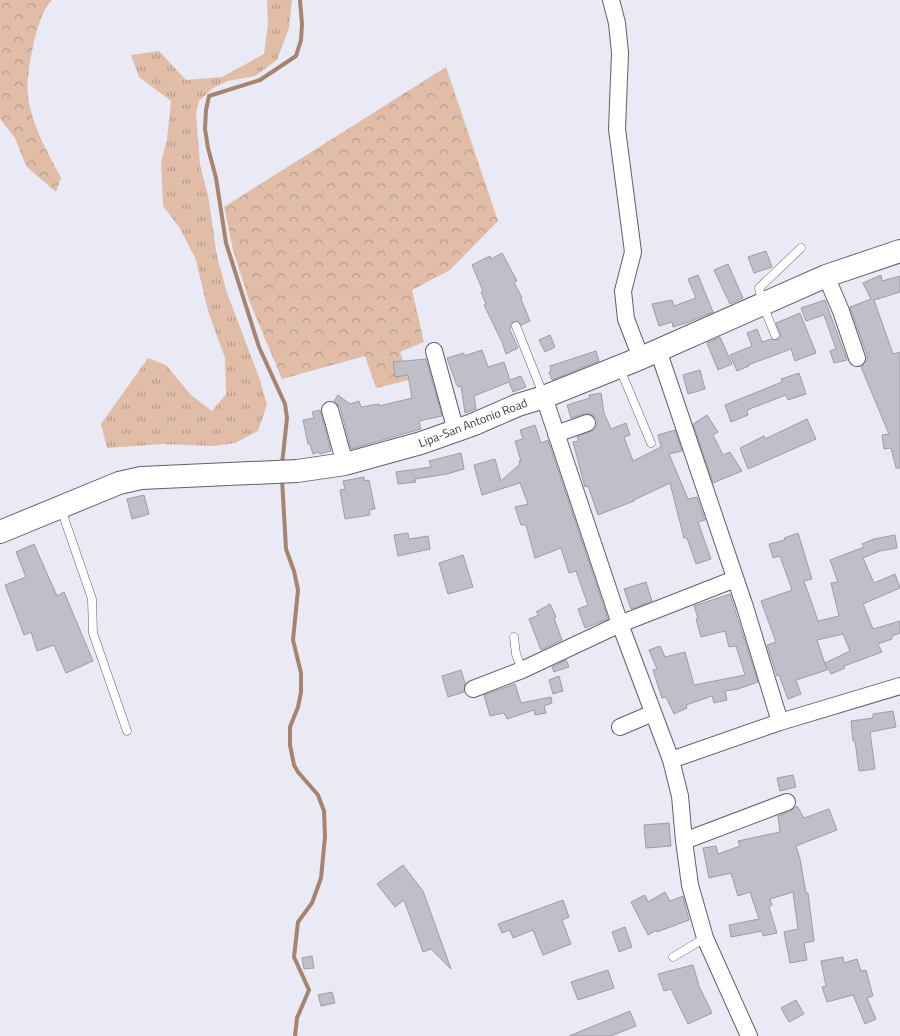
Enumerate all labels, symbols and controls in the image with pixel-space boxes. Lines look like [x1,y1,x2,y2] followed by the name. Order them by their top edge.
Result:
[416,393,530,452] street label: Lipa-San Antonio Road

